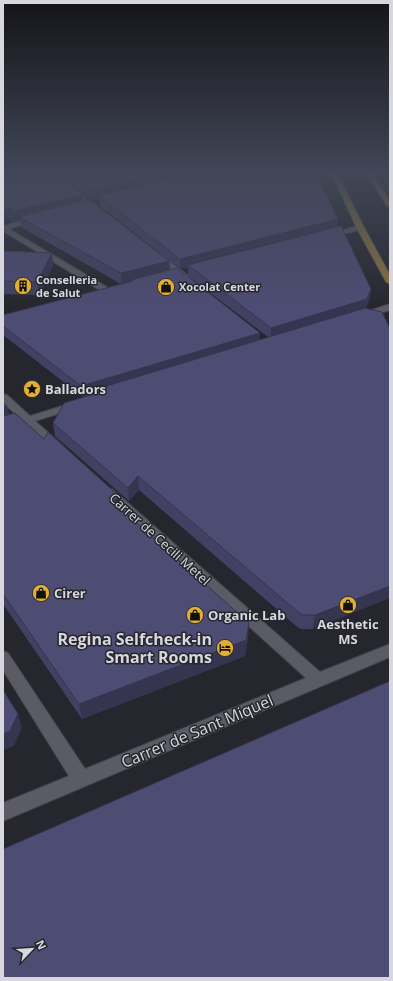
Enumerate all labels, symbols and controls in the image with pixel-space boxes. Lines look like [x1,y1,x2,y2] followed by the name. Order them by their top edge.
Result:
[36,272,97,300] place label: Conselleria de Salut
[13,276,33,296] building icon: Conselleria de Salut
[156,277,176,297] shop icon: Xocolat Center
[179,279,260,294] place label: Xocolat Center
[22,379,42,399] place icon: Balladors
[45,380,106,398] place label: Balladors
[106,489,214,589] street label: Carrer de Cecili Metel
[31,583,51,603] shop icon: Cirer
[54,584,86,602] place label: Cirer
[338,595,358,615] shop icon: Aesthetic MS
[185,605,205,625] shop icon: Organic Lab
[208,606,285,624] place label: Organic Lab
[317,615,379,648] place label: Aesthetic MS
[57,628,212,668] place label: Regina Selfcheck-in Smart Rooms
[215,638,235,658] hotel icon: Regina Selfcheck-in Smart Rooms
[118,689,276,773] street label: Carrer de Sant Miquel
[12,929,52,969] north arrow
[33,937,50,952] text: N

